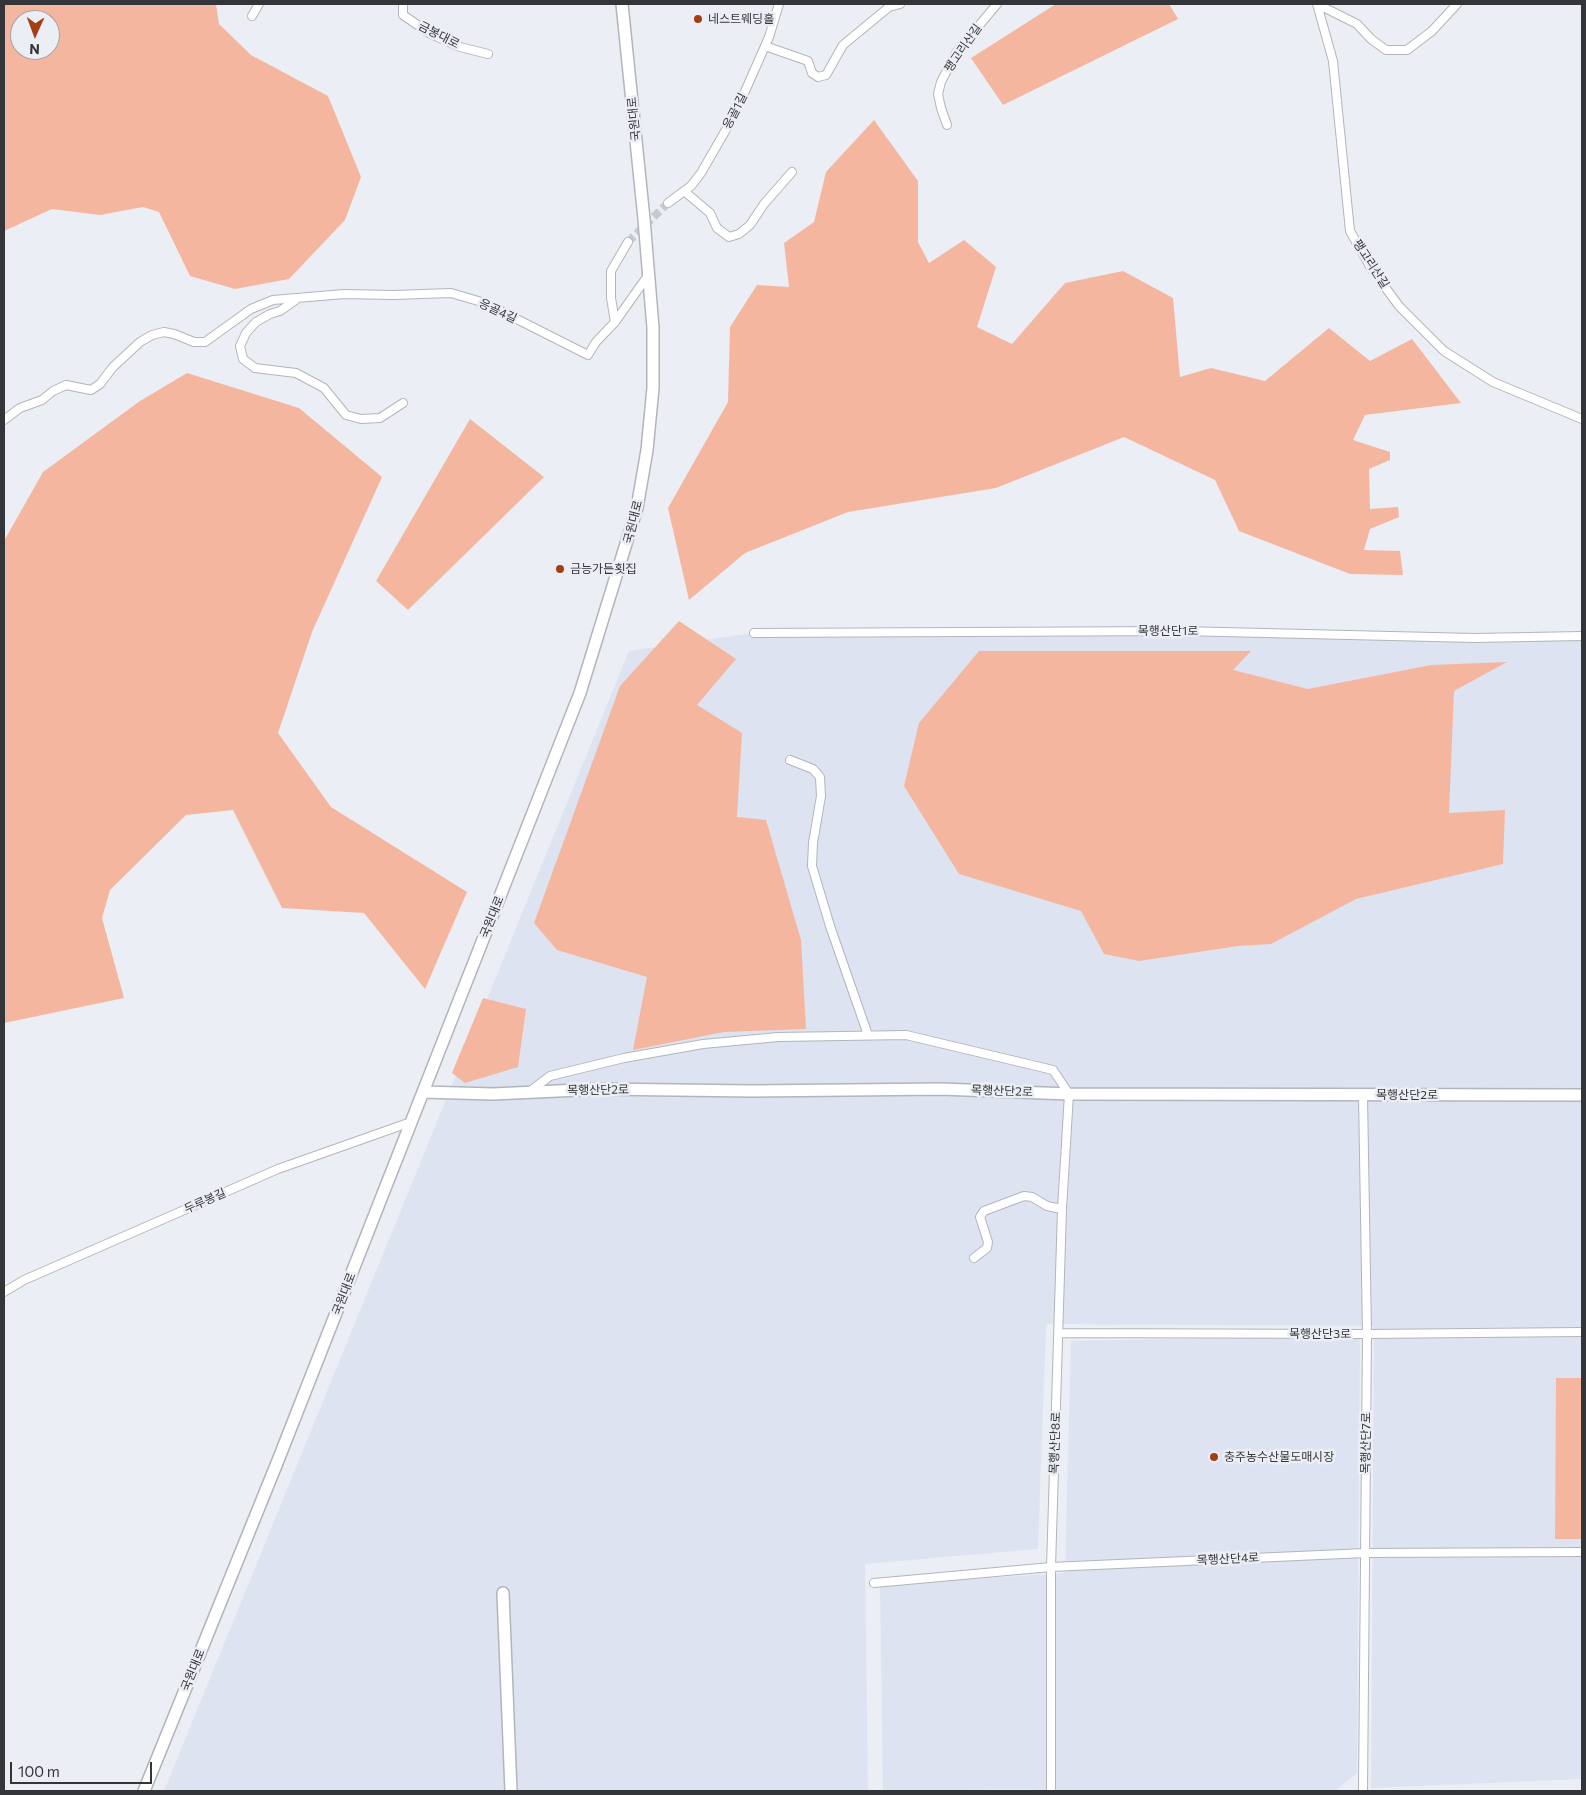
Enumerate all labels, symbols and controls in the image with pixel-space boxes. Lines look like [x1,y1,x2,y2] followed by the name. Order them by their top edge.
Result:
[10,10,60,60] north arrow
[708,12,774,26] place label: 네스트웨딩홀
[692,13,704,25] marker: 네스트웨딩홀
[416,19,462,51] street label: 금봉대로
[941,21,985,75] street label: 팽고리산길
[29,41,40,58] text: N
[720,91,750,131] street label: 응골1길
[625,96,643,142] street label: 국원대로
[1350,237,1392,291] street label: 팽고리산길
[477,296,519,326] street label: 응골4길
[621,499,645,545] street label: 국원대로
[570,562,636,576] place label: 금능가든횟집
[554,563,566,575] marker: 금능가든횟집
[1138,624,1198,638] street label: 목행산단1로
[477,894,507,940] street label: 국원대로
[567,1082,629,1098] street label: 목행산단2로
[971,1083,1033,1099] street label: 목행산단2로
[1376,1088,1438,1102] street label: 목행산단2로
[182,1185,228,1217] street label: 두루봉길
[329,1271,359,1317] street label: 국원대로
[1289,1327,1351,1341] street label: 목행산단3로
[1047,1412,1063,1474] street label: 목행산단8로
[1358,1412,1374,1474] street label: 목행산단7로
[1224,1450,1334,1464] place label: 충주농수산물도매시장
[1208,1451,1220,1463] marker: 충주농수산물도매시장
[1196,1550,1260,1568] street label: 목행산단4로
[178,1647,208,1693] street label: 국원대로
[12,1752,155,1784] scale bar
[18,1762,60,1780] text: 100 m

